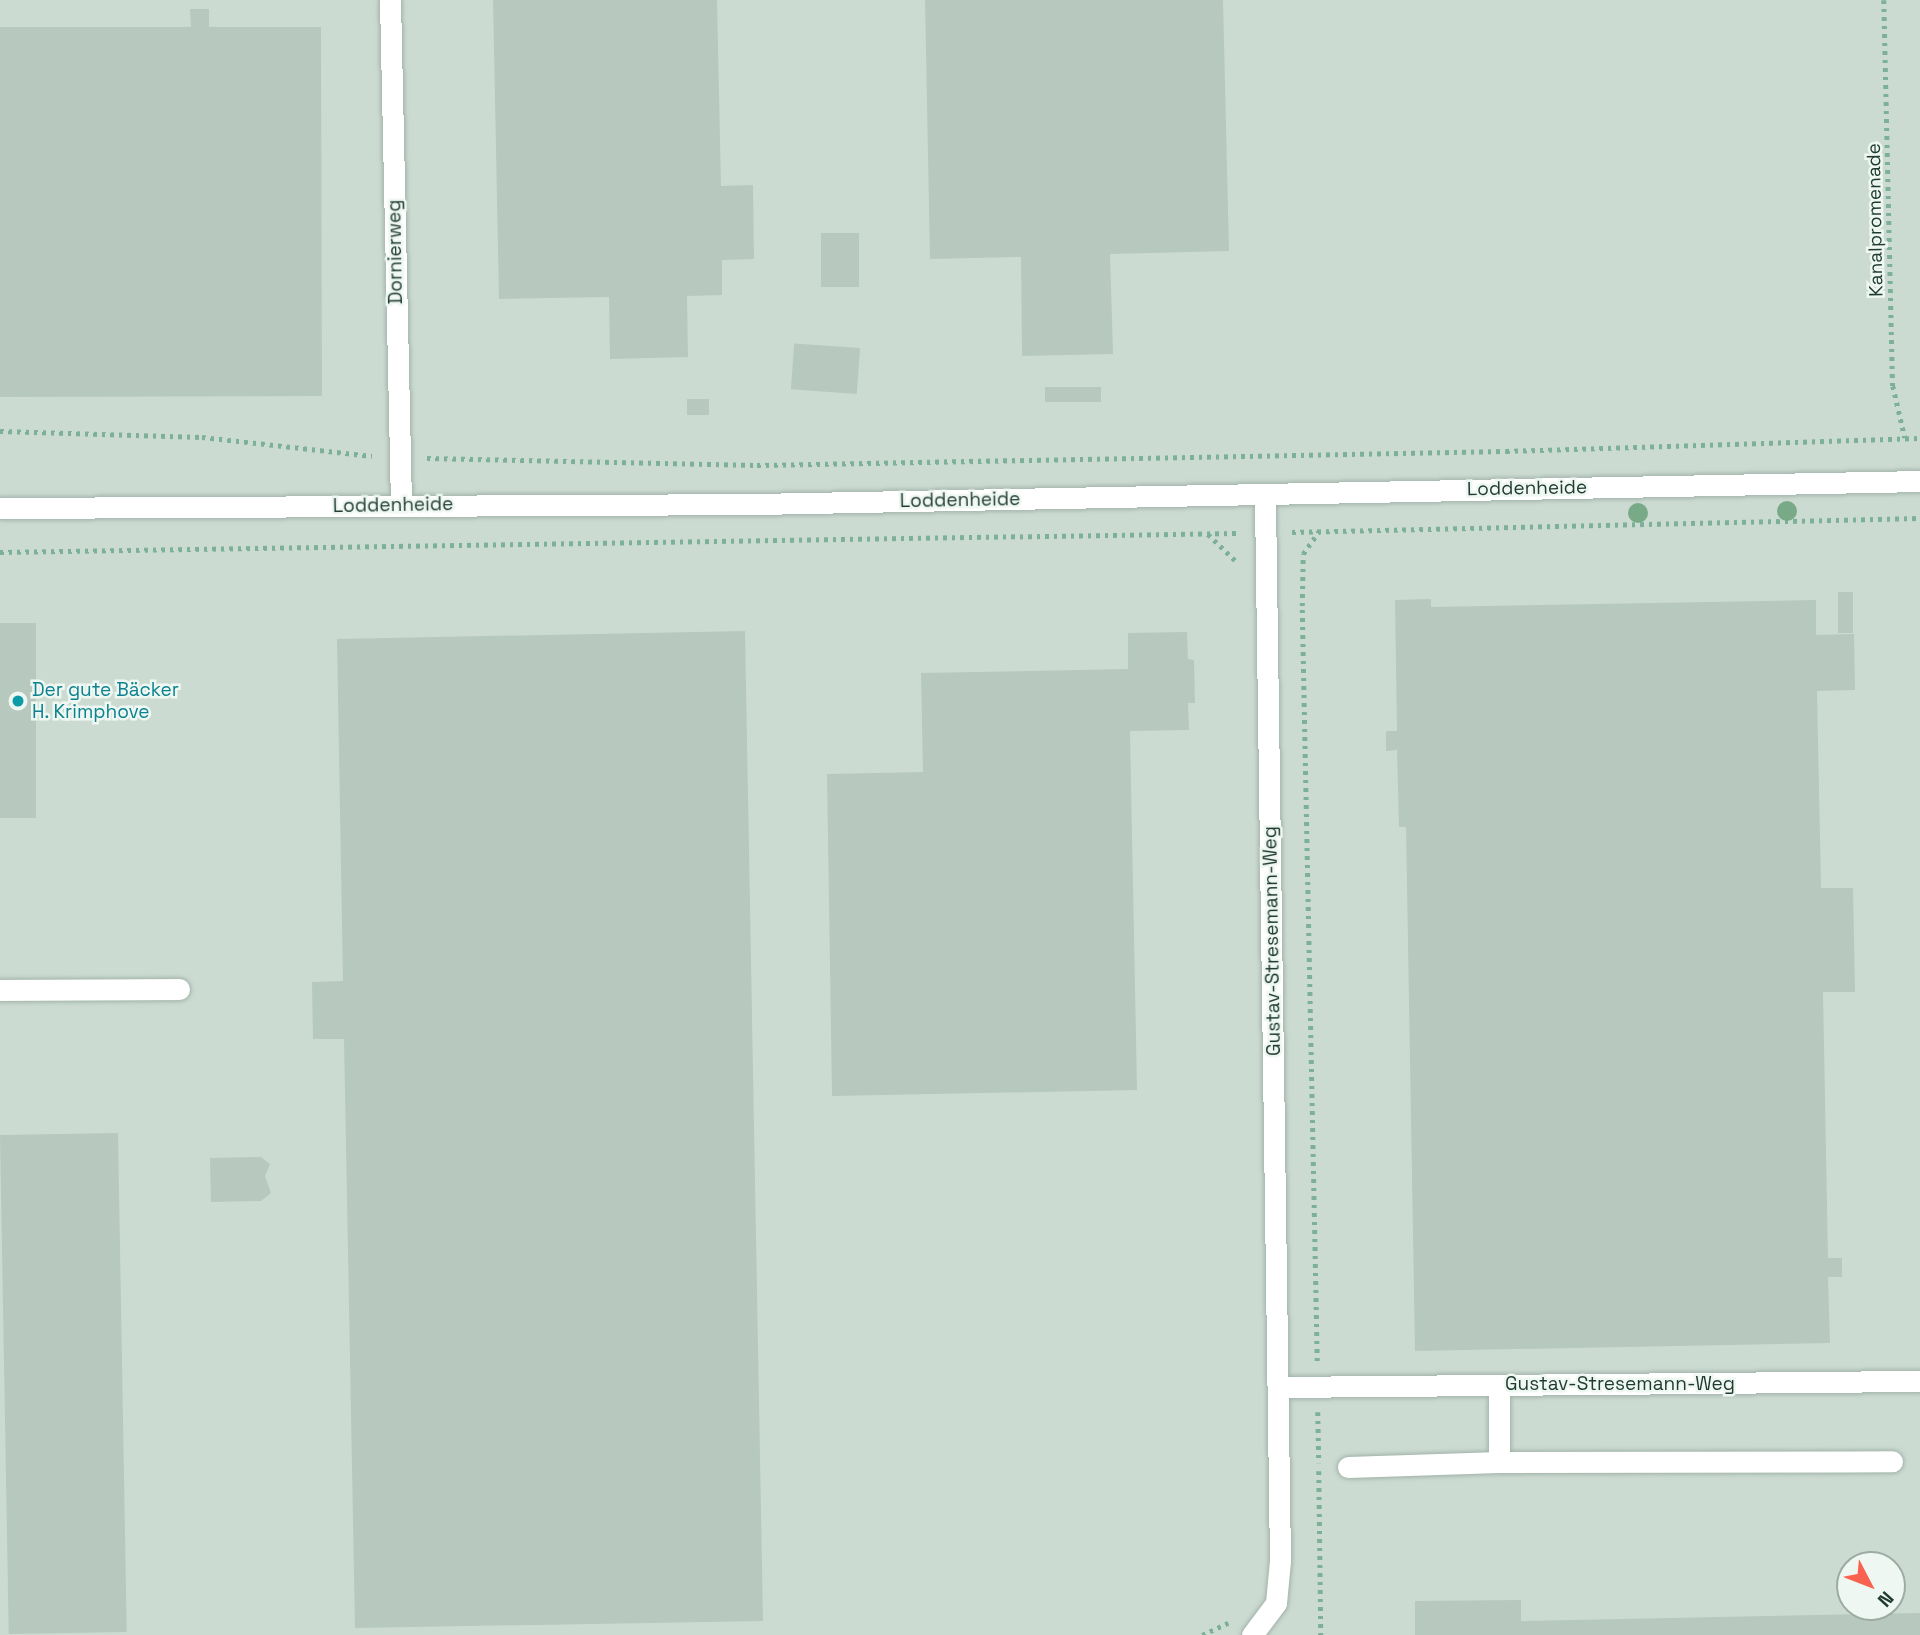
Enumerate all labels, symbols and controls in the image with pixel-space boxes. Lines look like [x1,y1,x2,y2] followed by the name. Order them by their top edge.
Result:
[1862,143,1888,297] street label: Kanalpromenade
[383,199,407,305] street label: Dornierweg
[1467,476,1587,500] street label: Loddenheide
[900,488,1020,512] street label: Loddenheide
[333,493,453,517] street label: Loddenheide
[32,679,179,723] place label: Der gute Bäcker H. Krimphove
[10,693,26,709] marker: Der gute Bäcker H. Krimphove
[1259,826,1285,1056] street label: Gustav-Stresemann-Weg
[1505,1373,1735,1395] street label: Gustav-Stresemann-Weg
[1836,1551,1906,1621] north arrow
[1872,1586,1899,1612] text: N

